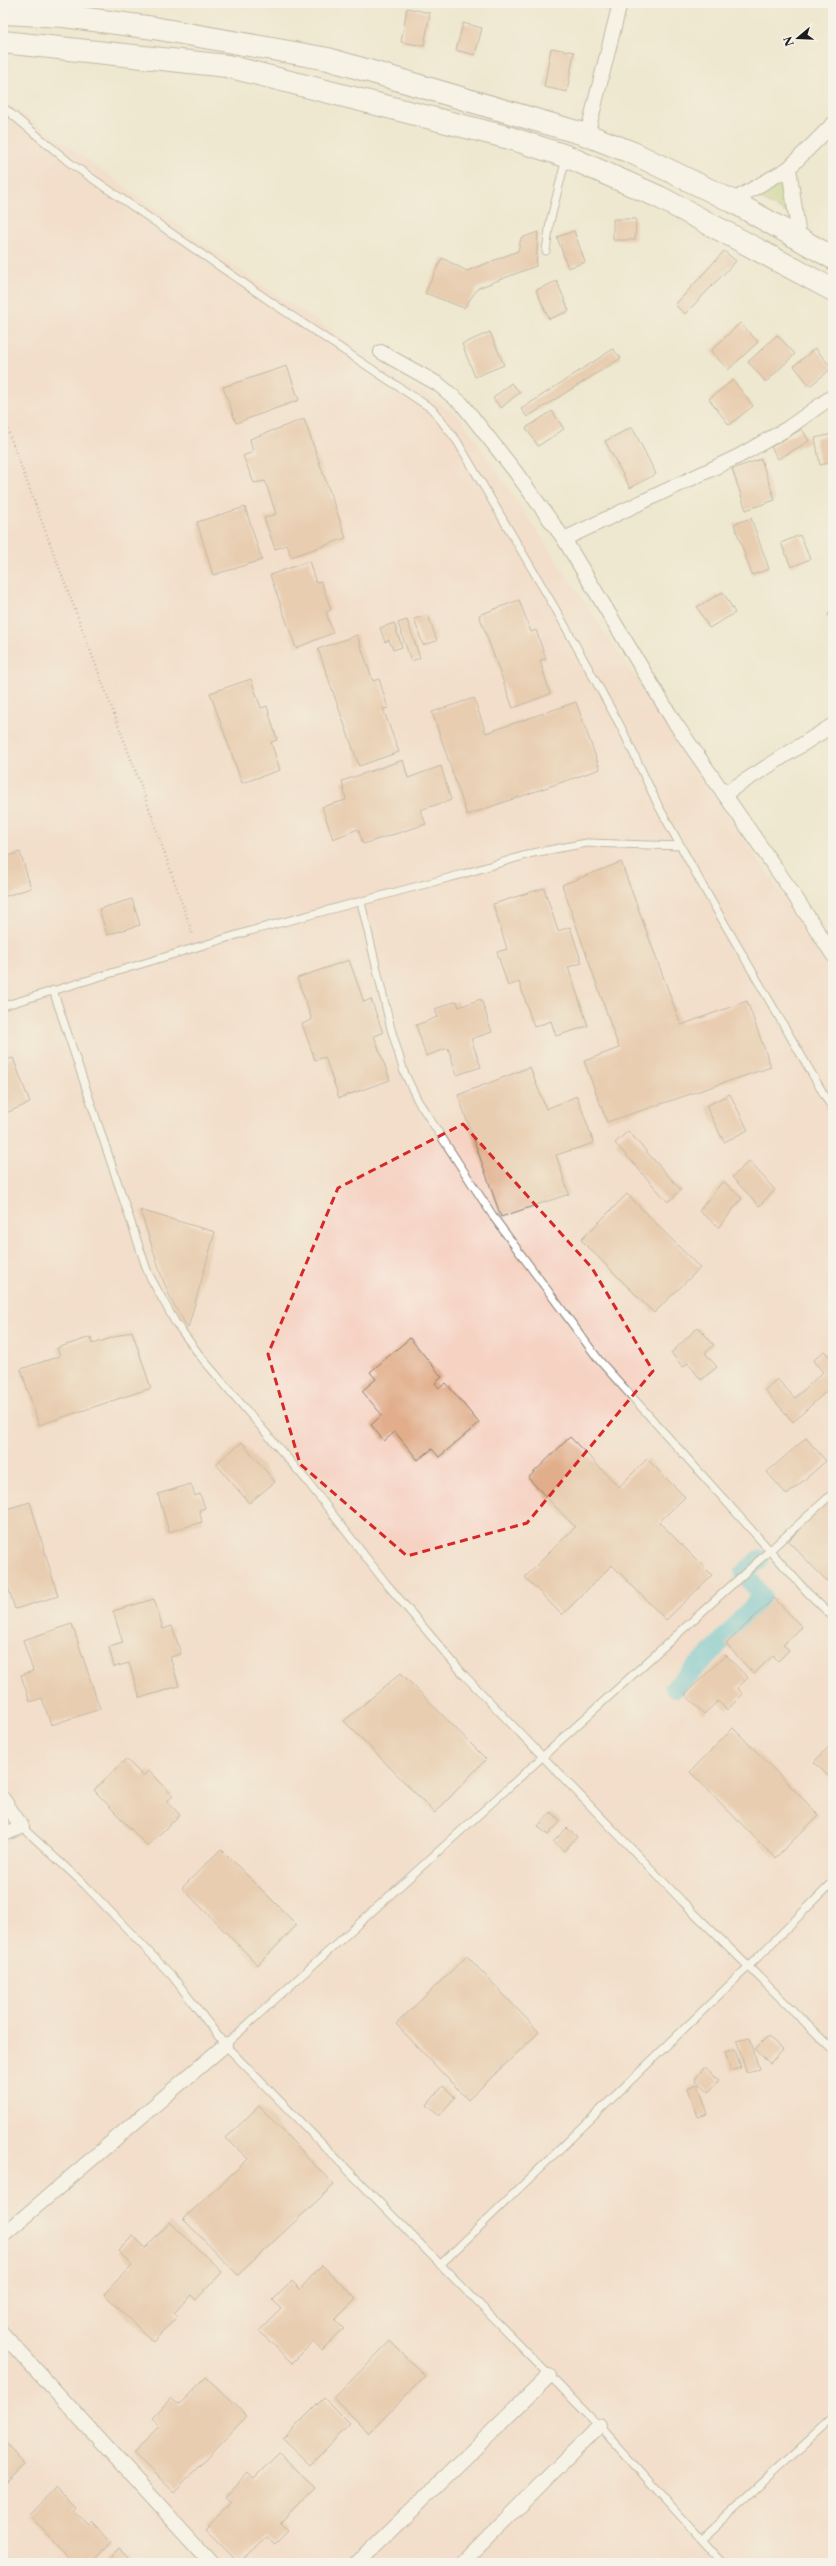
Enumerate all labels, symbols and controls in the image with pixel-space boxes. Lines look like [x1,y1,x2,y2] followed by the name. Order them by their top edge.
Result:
[778,18,818,58] north arrow
[780,34,797,48] text: N

